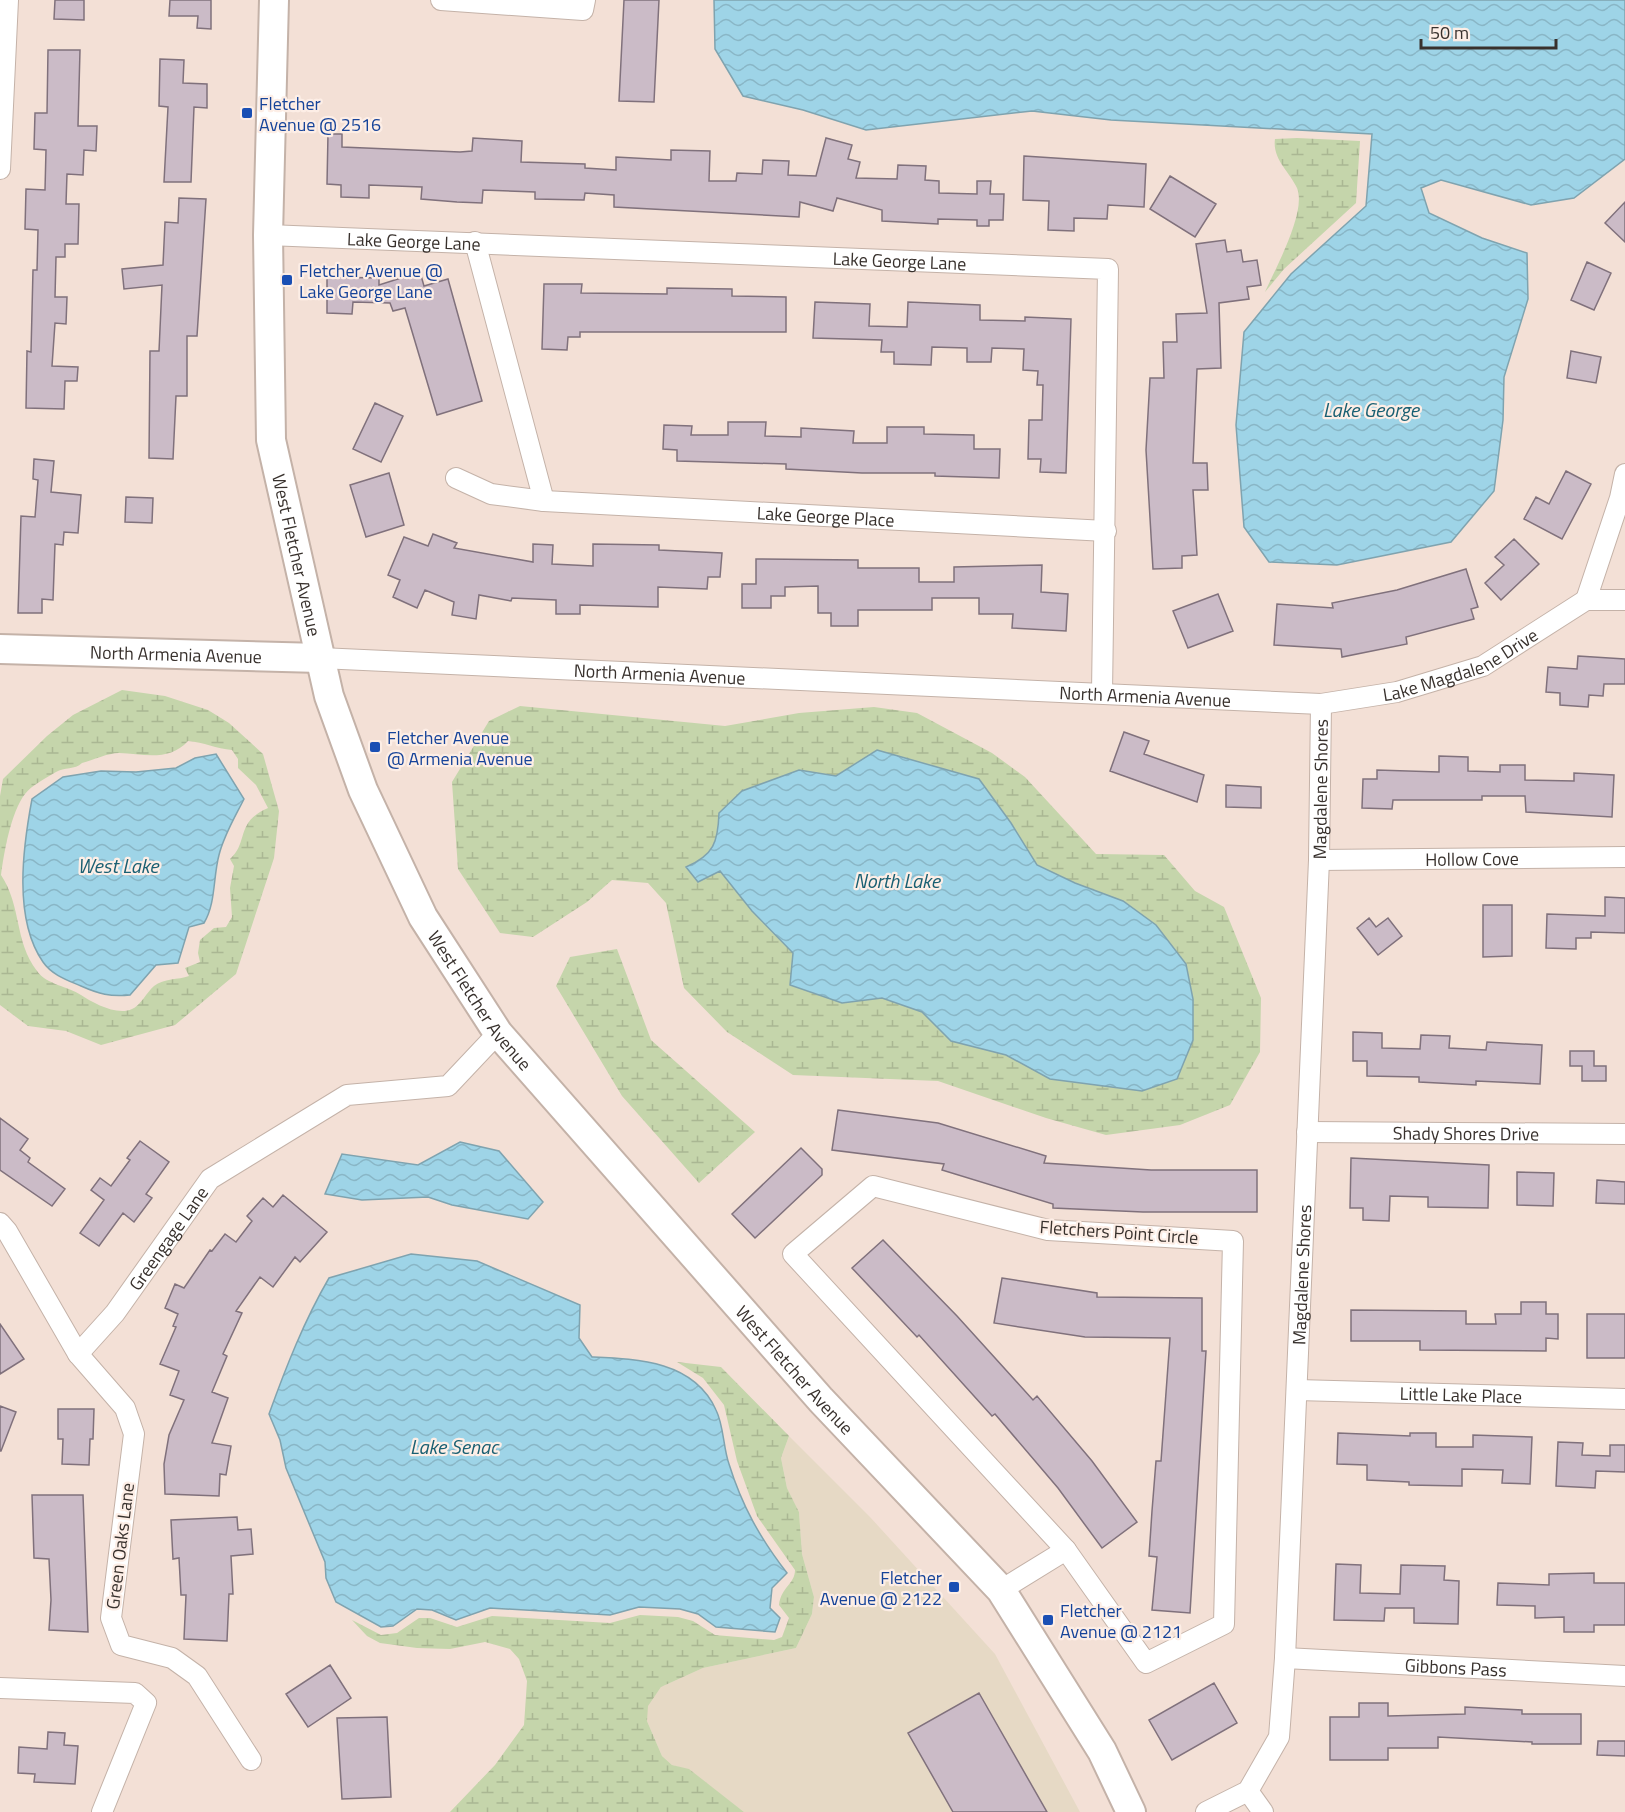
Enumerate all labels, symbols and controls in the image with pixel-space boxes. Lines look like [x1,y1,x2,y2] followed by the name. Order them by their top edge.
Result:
[1421,12,1556,50] scale bar
[1430,19,1469,46] text: 50 m
[259,90,381,138] place label: Fletcher Avenue @ 2516
[240,106,254,120] marker: Fletcher Avenue @ 2516
[347,225,481,257] street label: Lake George Lane
[832,244,967,277] street label: Lake George Lane
[299,257,443,305] place label: Fletcher Avenue @ Lake George Lane
[280,273,294,287] marker: Fletcher Avenue @ Lake George Lane
[1323,394,1421,425] water label: Lake George
[266,471,329,639] street label: West Fletcher Avenue
[756,499,895,533] street label: Lake George Place
[1381,621,1543,708] street label: Lake Magdalene Drive
[90,638,262,670] street label: North Armenia Avenue
[573,656,746,691] street label: North Armenia Avenue
[1059,678,1232,713] street label: North Armenia Avenue
[1306,719,1334,860] street label: Magdalene Shores
[387,724,533,772] place label: Fletcher Avenue @ Armenia Avenue
[368,740,382,754] marker: Fletcher Avenue @ Armenia Avenue
[1425,845,1519,872] street label: Hollow Cove
[77,850,160,881] water label: West Lake
[854,865,942,896] water label: North Lake
[422,925,538,1076] street label: West Fletcher Avenue
[1393,1119,1539,1147] street label: Shady Shores Drive
[122,1181,214,1296] street label: Greengage Lane
[1285,1204,1318,1346] street label: Magdalene Shores
[1039,1213,1199,1251] street label: Fletchers Point Circle
[730,1299,860,1440] street label: West Fletcher Avenue
[1399,1379,1522,1410] street label: Little Lake Place
[410,1431,500,1462] water label: Lake Senac
[99,1481,141,1611] street label: Green Oaks Lane
[820,1564,942,1612] place label: Fletcher Avenue @ 2122
[947,1580,961,1594] marker: Fletcher Avenue @ 2122
[1060,1597,1182,1645] place label: Fletcher Avenue @ 2121
[1041,1613,1055,1627] marker: Fletcher Avenue @ 2121
[1404,1651,1507,1683] street label: Gibbons Pass

